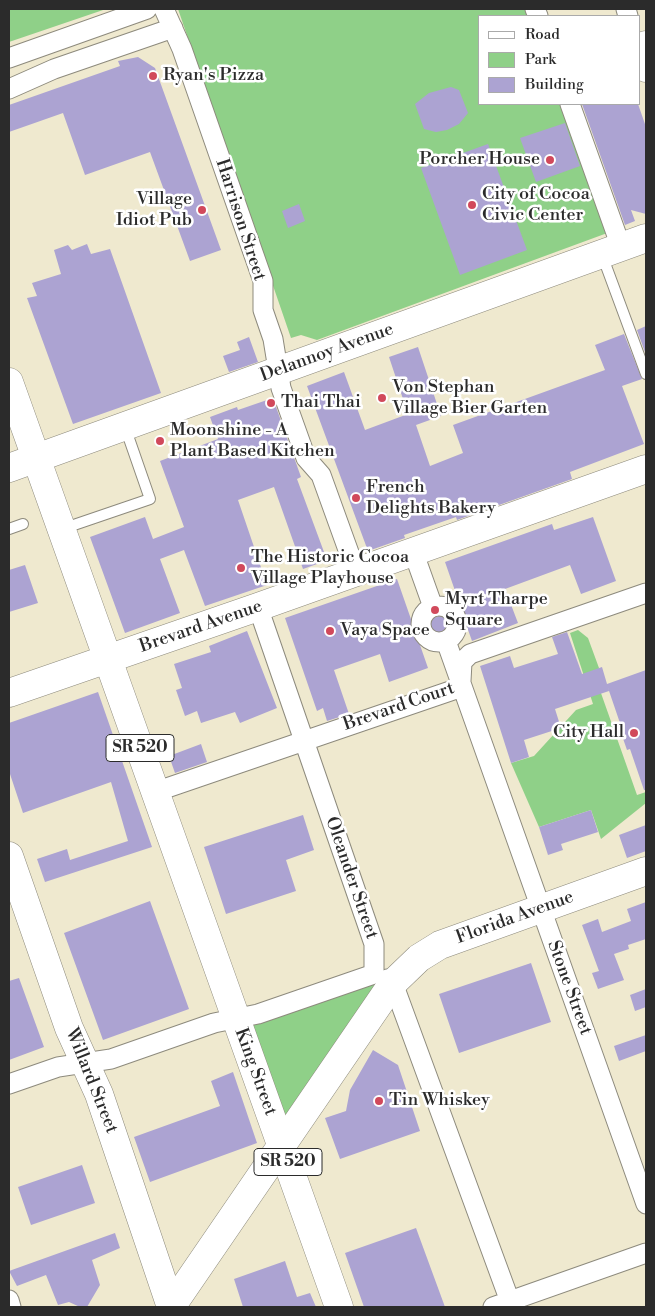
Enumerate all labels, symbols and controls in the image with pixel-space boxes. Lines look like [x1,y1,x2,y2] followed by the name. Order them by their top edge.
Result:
[478,15,640,105] legend
[525,25,560,44] text: Road
[525,50,556,69] text: Park
[163,65,264,87] place label: Ryan's Pizza
[147,70,159,82] marker: Ryan's Pizza
[525,75,584,94] text: Building
[419,149,540,171] place label: Porcher House
[544,154,556,166] marker: Porcher House
[210,156,270,284] street label: Harrison Street
[482,184,590,226] place label: City of Cocoa Civic Center
[116,189,192,232] place label: Village Idiot Pub
[466,199,478,211] marker: City of Cocoa Civic Center
[196,204,208,216] marker: Village Idiot Pub
[257,319,397,387] street label: Delannoy Avenue
[392,377,547,419] place label: Von Stephan Village Bier Garten
[281,392,361,414] place label: Thai Thai
[376,392,388,404] marker: Von Stephan Village Bier Garten
[265,397,277,409] marker: Thai Thai
[170,420,335,462] place label: Moonshine - A Plant Based Kitchen
[154,435,166,447] marker: Moonshine - A Plant Based Kitchen
[366,477,496,520] place label: French Delights Bakery
[350,492,362,504] marker: French Delights Bakery
[251,547,409,590] place label: The Historic Cocoa Village Playhouse
[235,562,247,574] marker: The Historic Cocoa Village Playhouse
[445,589,548,632] place label: Myrt Tharpe Square
[137,596,265,658] street label: Brevard Avenue
[429,604,441,616] marker: Myrt Tharpe Square
[340,620,430,642] place label: Vaya Space
[324,625,336,637] marker: Vaya Space
[341,678,457,736] street label: Brevard Court
[553,722,624,744] place label: City Hall
[628,727,640,739] marker: City Hall
[106,734,174,761] road number: SR 520
[320,814,382,942] street label: Oleander Street
[453,887,577,949] street label: Florida Avenue
[542,938,596,1038] street label: Stone Street
[60,1025,122,1137] street label: Willard Street
[229,1025,281,1119] street label: King Street
[389,1090,490,1112] place label: Tin Whiskey
[373,1095,385,1107] marker: Tin Whiskey
[254,1148,322,1176] road number: SR 520

